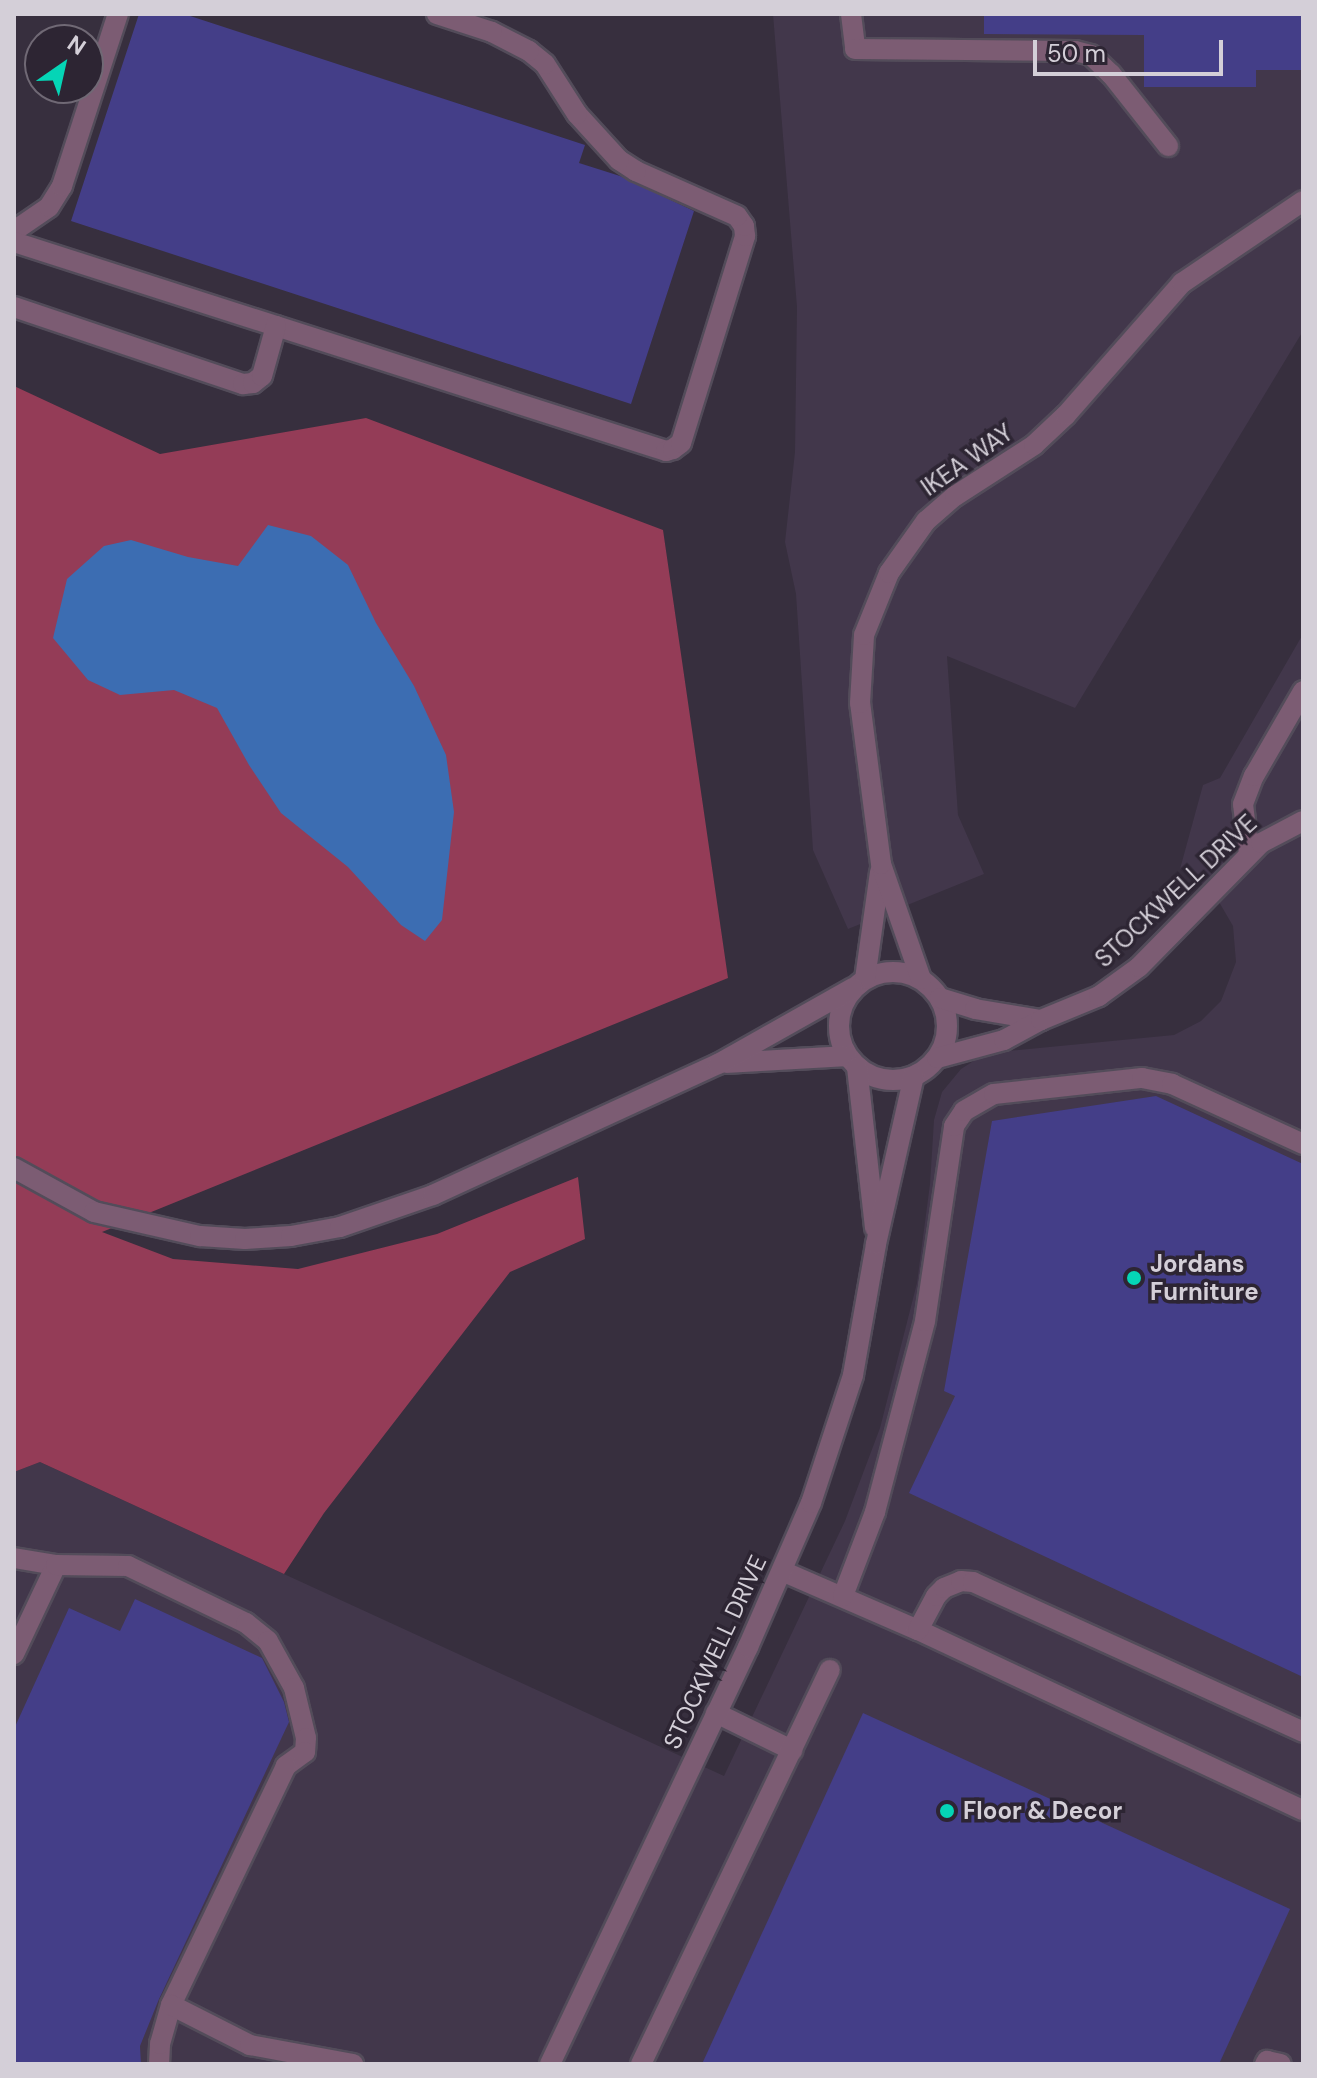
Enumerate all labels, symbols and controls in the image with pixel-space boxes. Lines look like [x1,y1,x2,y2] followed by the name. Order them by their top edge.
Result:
[24,24,104,104] north arrow
[1037,24,1227,74] scale bar
[62,29,91,62] text: N
[1047,38,1106,69] text: 50 m
[916,418,1018,502] street label: IKEA WAY
[1089,809,1263,973] street label: STOCKWELL DRIVE
[1150,1250,1259,1306] place label: Jordans Furniture
[1125,1269,1143,1287] marker: Jordans Furniture
[657,1551,773,1753] street label: STOCKWELL DRIVE
[963,1797,1122,1825] place label: Floor & Decor
[938,1802,956,1820] marker: Floor & Decor

